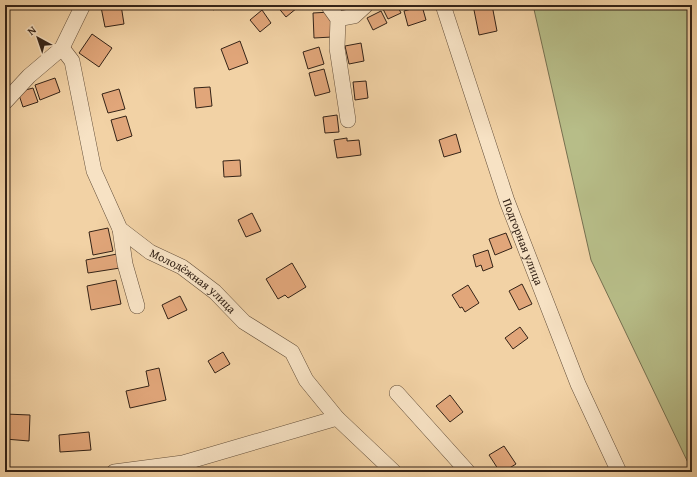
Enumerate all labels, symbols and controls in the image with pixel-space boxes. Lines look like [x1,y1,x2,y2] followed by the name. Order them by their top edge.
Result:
[18,18,58,58] north arrow
[24,21,40,39] text: N
[499,196,548,288] street label: Подгорная улица
[147,244,240,317] street label: Молодёжная улица

